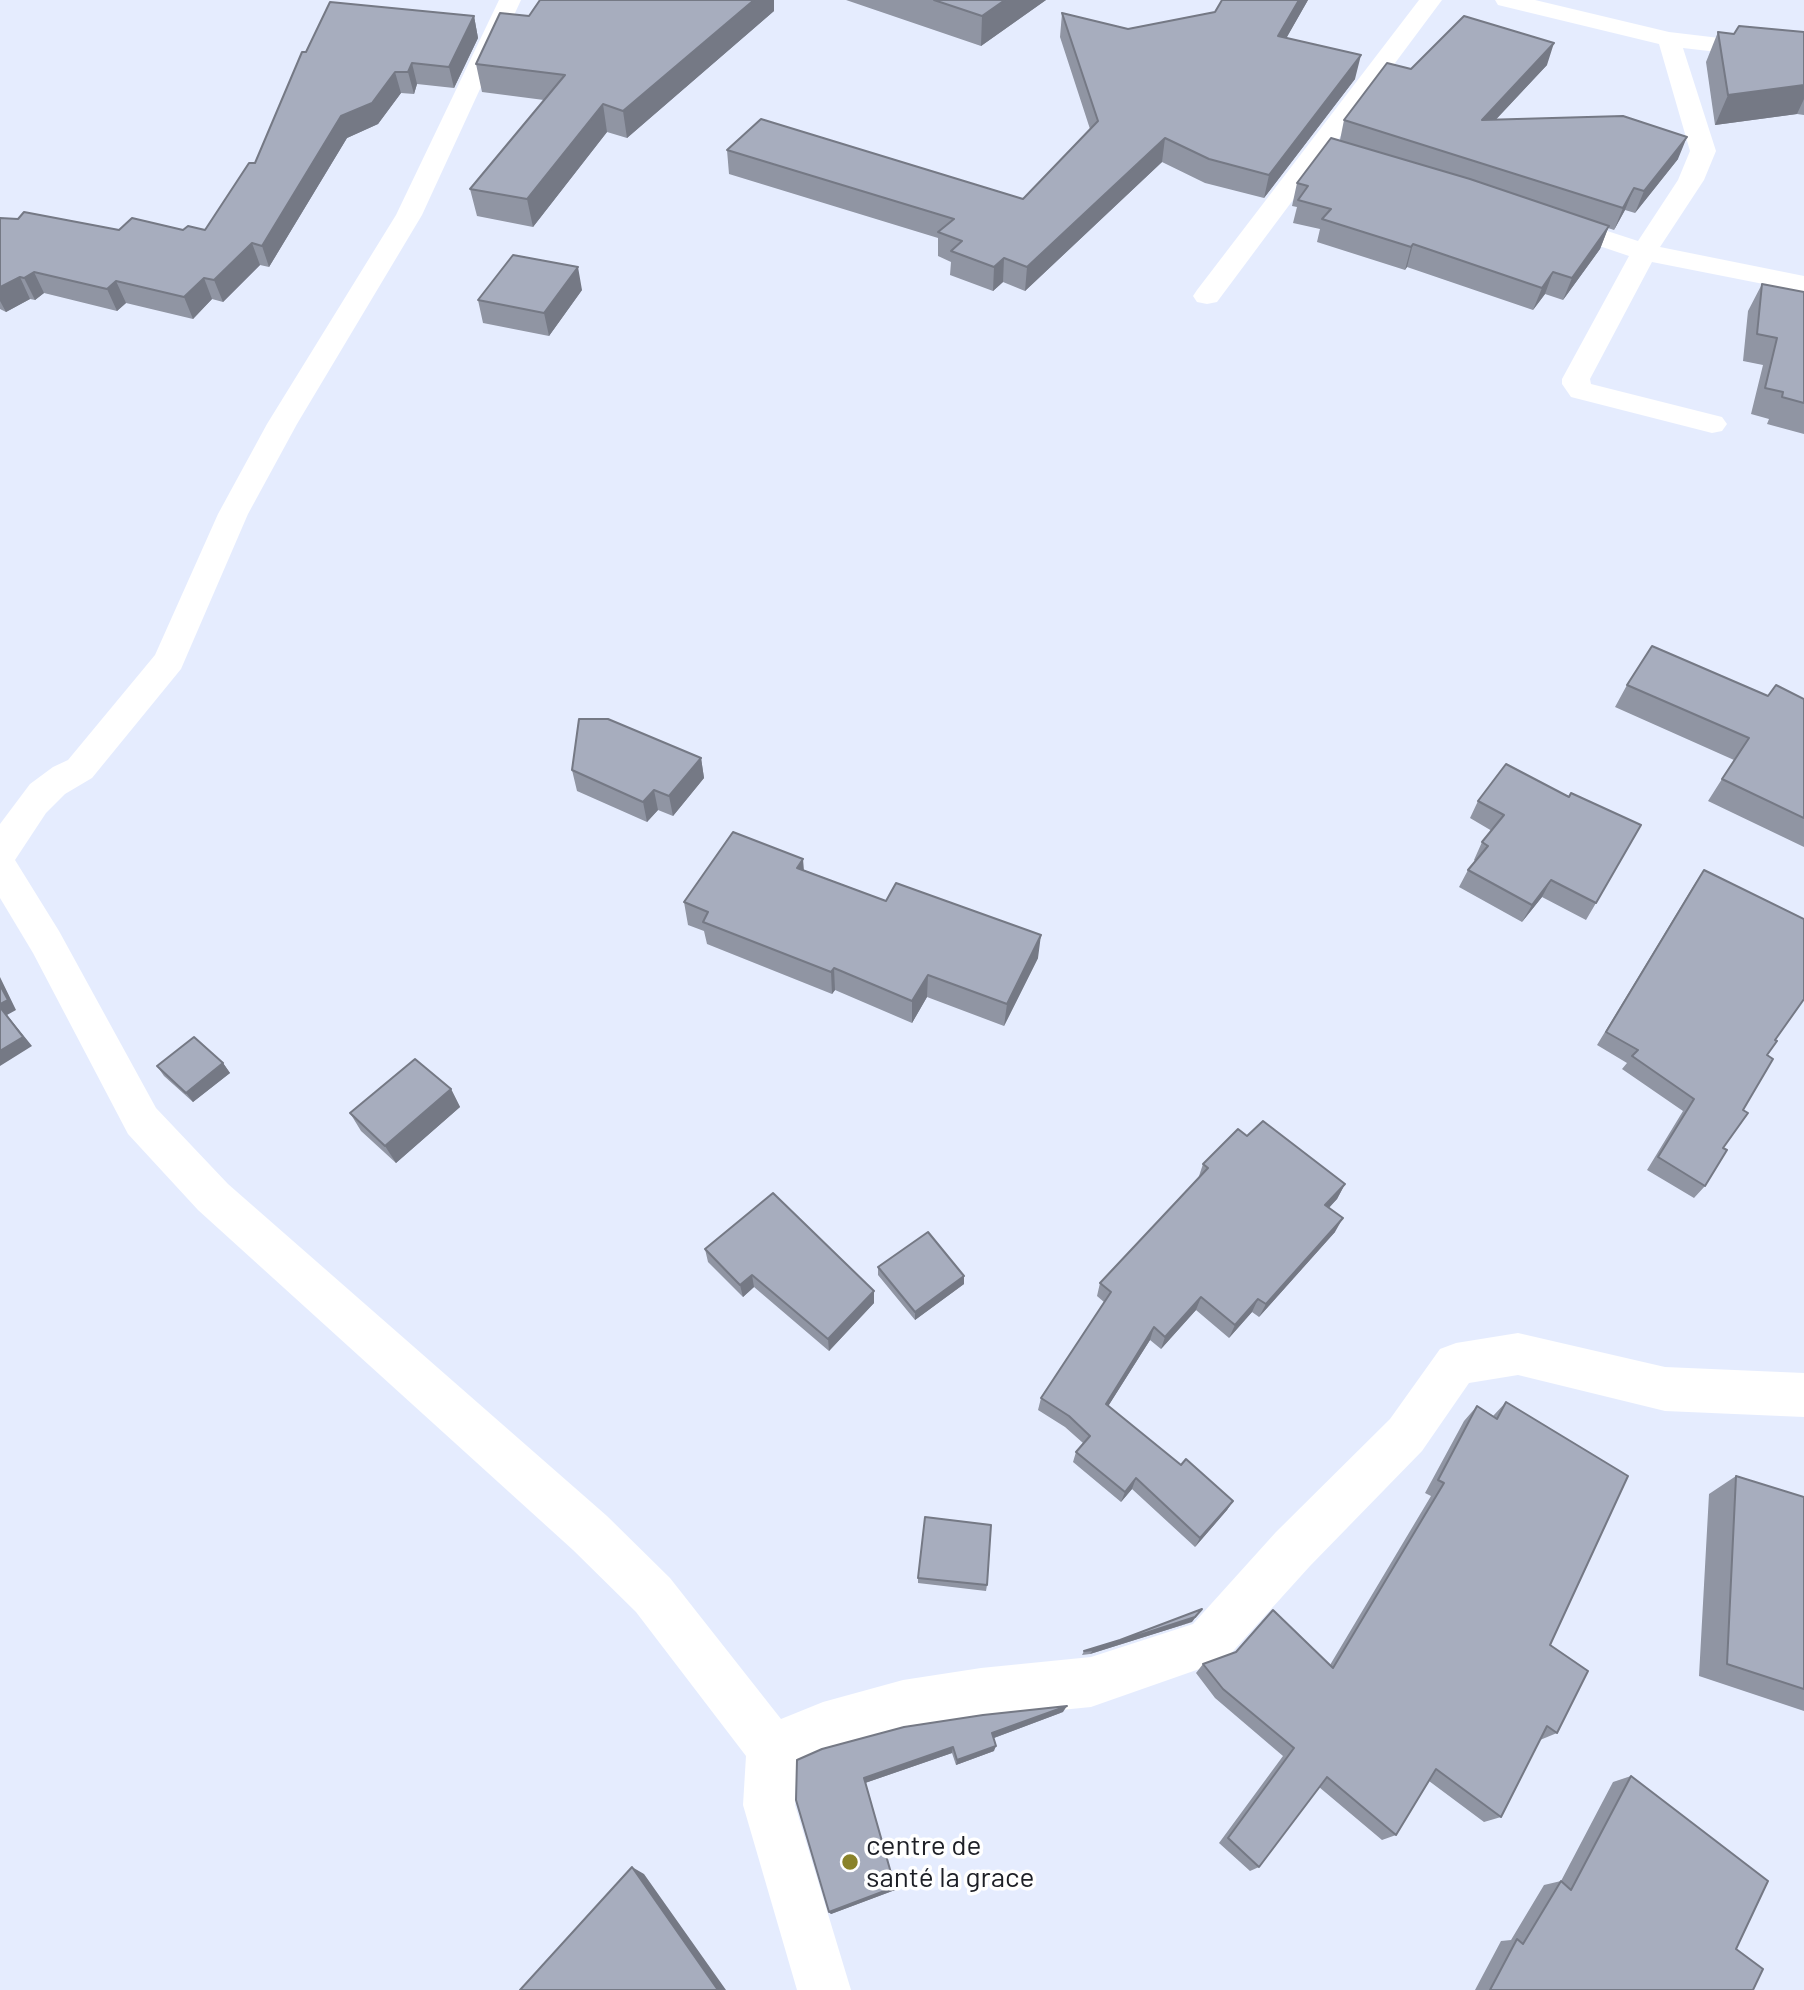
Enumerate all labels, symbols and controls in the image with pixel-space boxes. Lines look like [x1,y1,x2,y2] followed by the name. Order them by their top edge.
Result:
[866,1829,1034,1895] place label: centre de santé la grace
[840,1852,860,1872] marker: centre de santé la grace

